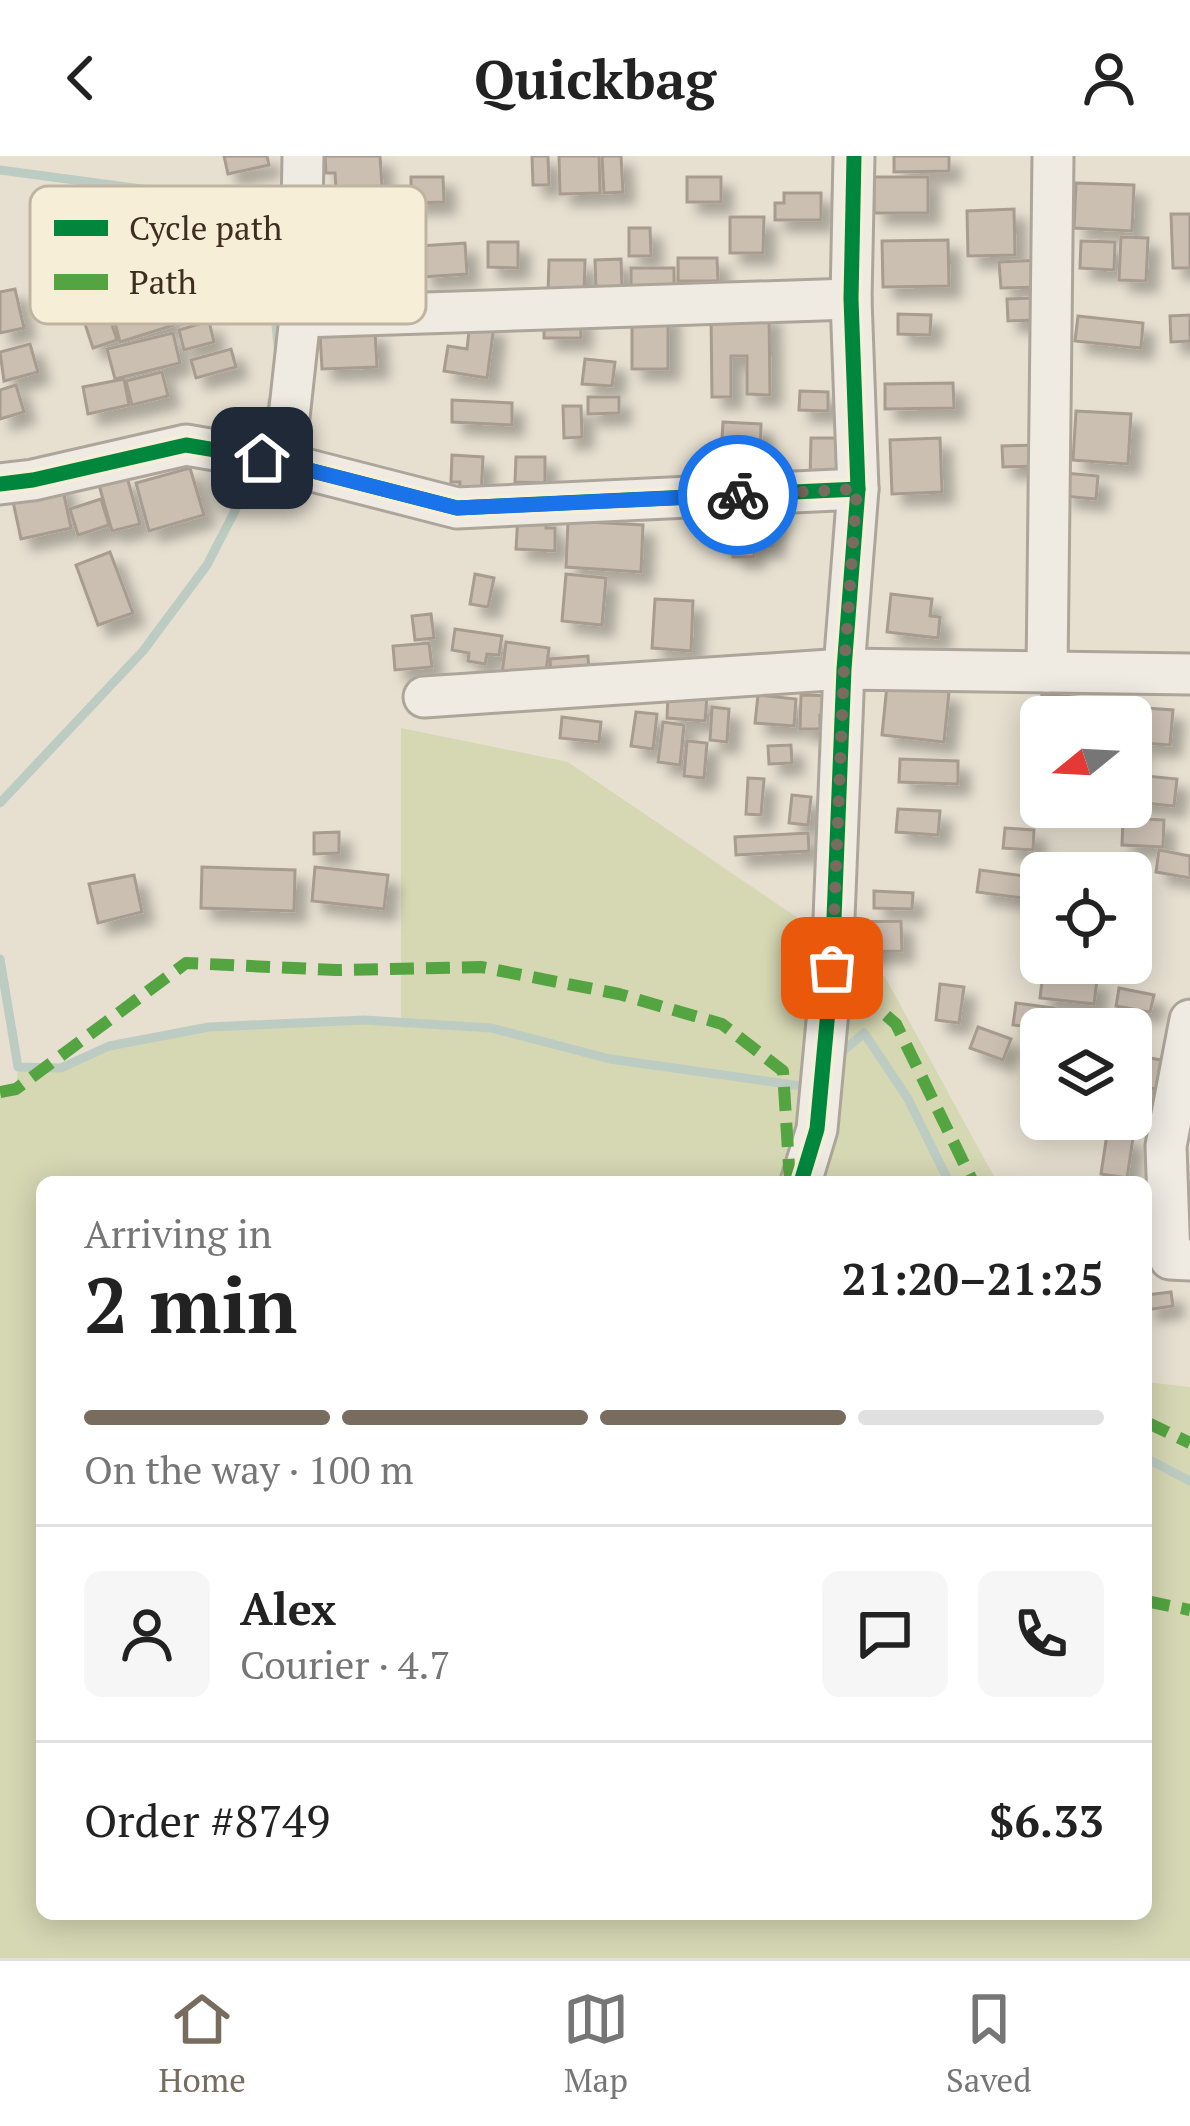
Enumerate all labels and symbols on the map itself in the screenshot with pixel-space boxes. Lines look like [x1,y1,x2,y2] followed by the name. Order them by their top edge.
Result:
[30,186,426,324] legend
[129,206,282,249] text: Cycle path
[129,260,197,303] text: Path
[211,407,313,509] pin
[678,435,798,555] courier
[1020,696,1152,828] north arrow
[781,917,883,1019] pin

